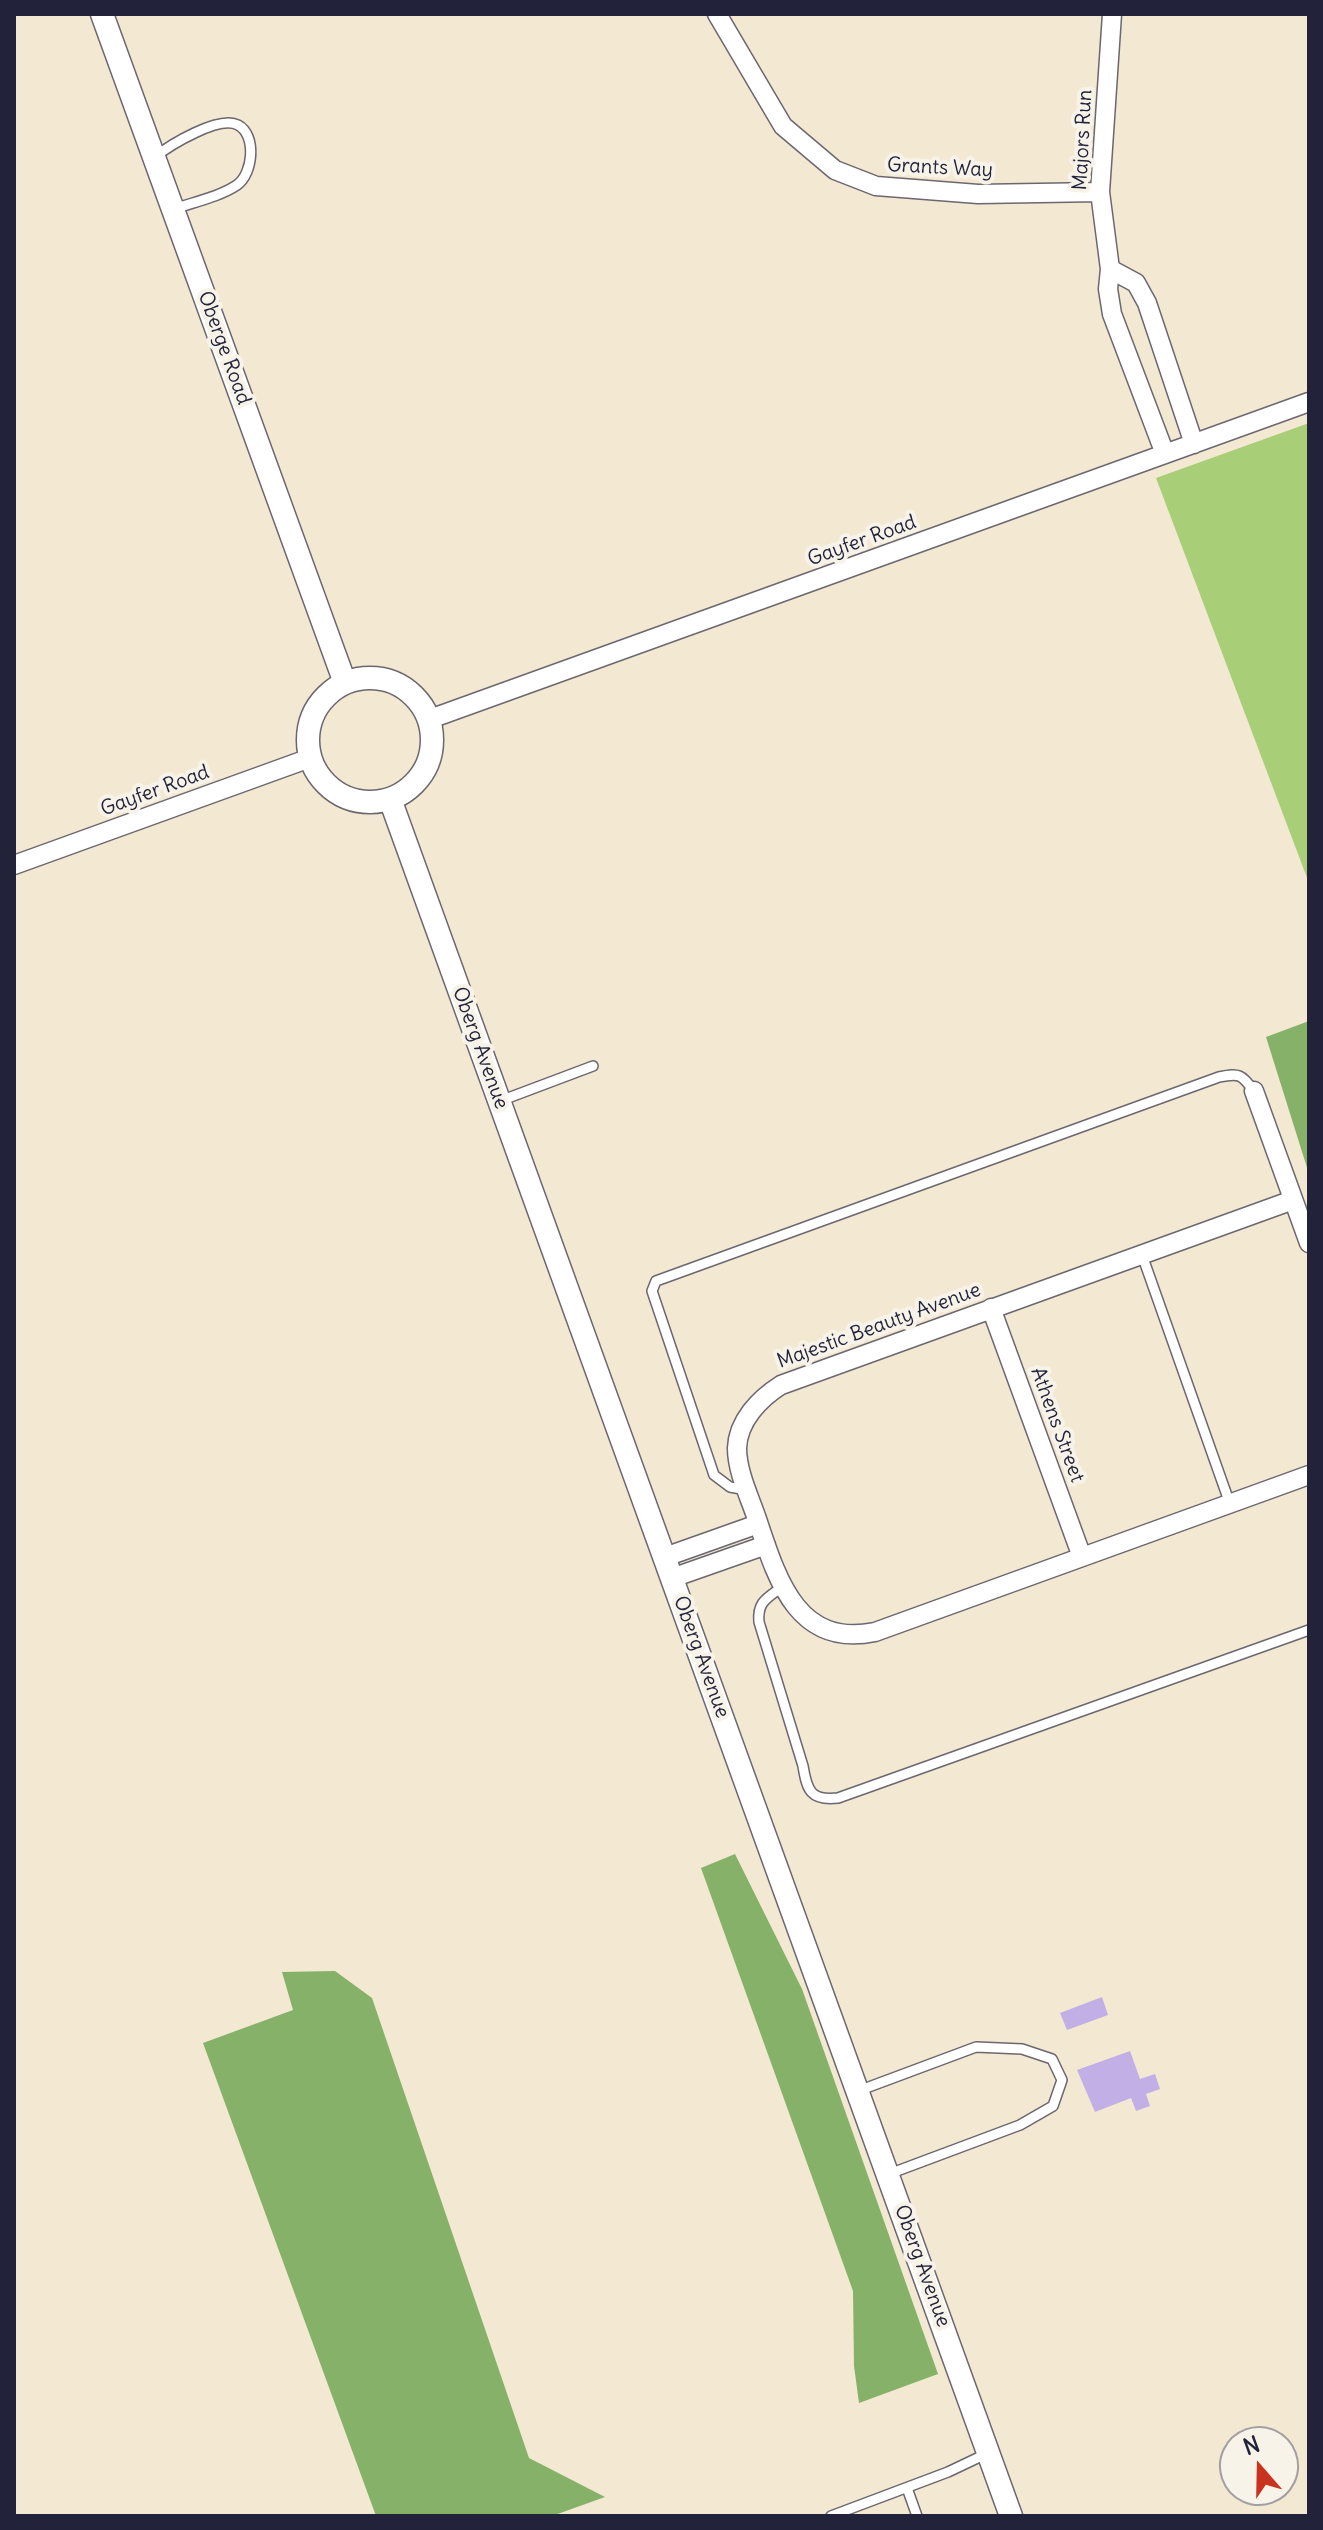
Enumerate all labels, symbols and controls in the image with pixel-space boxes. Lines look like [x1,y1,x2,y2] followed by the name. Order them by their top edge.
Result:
[1068,89,1098,191] street label: Majors Run
[886,153,994,183] street label: Grants Way
[192,288,256,408] street label: Oberge Road
[804,510,920,572] street label: Gayfer Road
[97,760,213,822] street label: Gayfer Road
[447,984,513,1112] street label: Oberg Avenue
[774,1278,984,1374] street label: Majestic Beauty Avenue
[1025,1364,1089,1486] street label: Athens Street
[668,1593,734,1721] street label: Oberg Avenue
[889,2202,955,2330] street label: Oberg Avenue
[1219,2426,1299,2506] north arrow
[1240,2430,1263,2461] text: N

